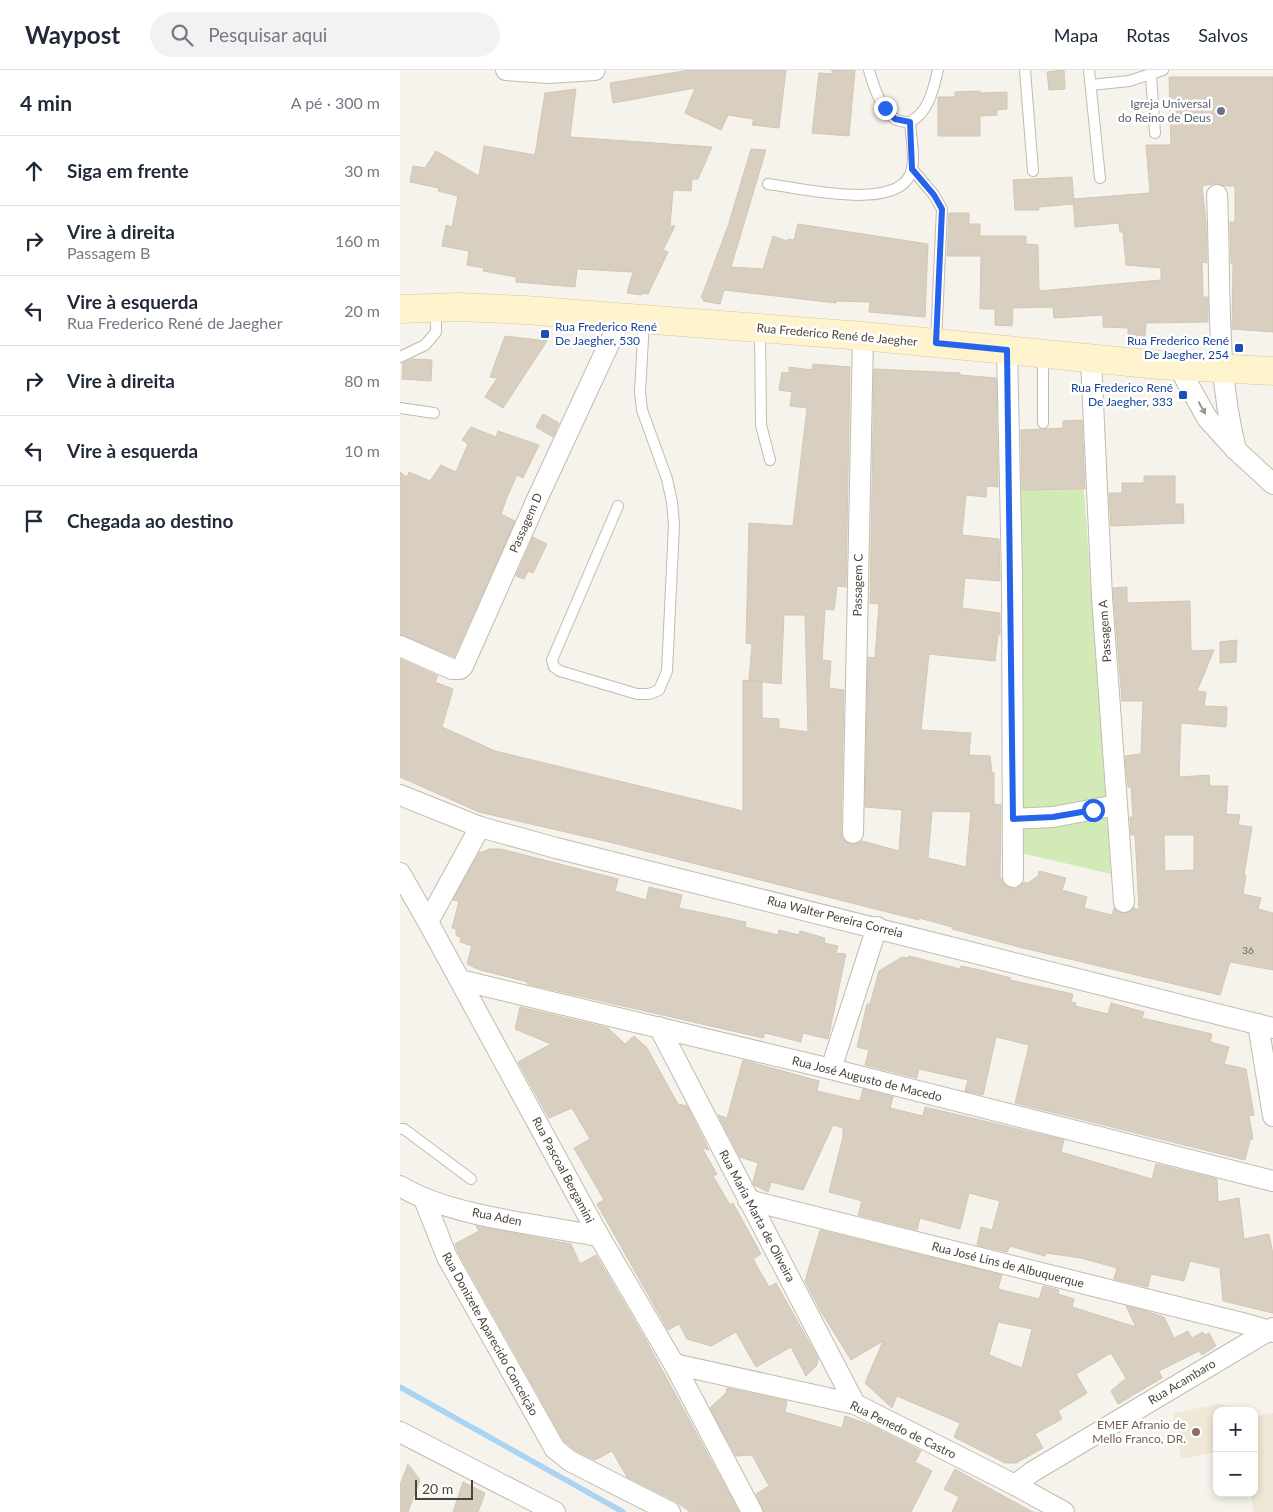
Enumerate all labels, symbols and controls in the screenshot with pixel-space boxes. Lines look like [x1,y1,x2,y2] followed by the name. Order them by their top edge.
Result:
[150,12,500,57] search box
[25,20,120,49] text: Waypost
[168,21,196,49] icon: search
[208,23,327,46] text: Pesquisar aqui
[1054,24,1098,46] text: Mapa
[1126,24,1170,46] text: Rotas
[1198,24,1248,46] text: Salvos
[20,90,72,115] text: 4 min
[291,93,380,112] text: A pé · 300 m
[1118,96,1211,125] place label: Igreja Universal do Reino de Deus
[874,97,897,120] route end
[1215,105,1227,117] marker: Igreja Universal do Reino de Deus
[20,157,48,185] icon: ahead
[67,159,189,182] text: Siga em frente
[344,161,380,180] text: 30 m
[67,220,175,243] text: Vire à direita
[20,227,48,255] icon: right
[335,231,380,250] text: 160 m
[67,243,150,262] text: Passagem B
[67,290,198,313] text: Vire à esquerda
[20,297,48,325] icon: left
[344,301,380,320] text: 20 m
[67,313,283,332] text: Rua Frederico René de Jaegher
[555,319,657,348] place label: Rua Frederico René De Jaegher, 530
[756,320,919,349] street label: Rua Frederico René de Jaegher
[539,328,551,340] marker: Rua Frederico René De Jaegher, 530
[1127,333,1229,362] place label: Rua Frederico René De Jaegher, 254
[1233,342,1245,354] marker: Rua Frederico René De Jaegher, 254
[20,367,48,395] icon: right
[67,369,175,392] text: Vire à direita
[344,371,380,390] text: 80 m
[1071,380,1173,409] place label: Rua Frederico René De Jaegher, 333
[1177,389,1189,401] marker: Rua Frederico René De Jaegher, 333
[1197,402,1206,415] one-way arrow
[20,437,48,465] icon: left
[67,439,198,462] text: Vire à esquerda
[344,441,380,460] text: 10 m
[506,491,545,555] street label: Passagem D
[20,507,48,535] icon: arrive
[67,509,233,532] text: Chegada ao destino
[849,553,866,617] street label: Passagem C
[1095,598,1114,663] street label: Passagem A
[1082,799,1105,822] route start
[766,892,905,941] street label: Rua Walter Pereira Correia
[1242,944,1254,956] house number: 36
[791,1053,944,1104] street label: Rua José Augusto de Macedo
[529,1114,598,1226] street label: Rua Pascoal Bergamini
[716,1147,799,1284] street label: Rua Maria Marta de Oliveira
[471,1204,523,1229] street label: Rua Aden
[930,1238,1086,1291] street label: Rua José Lins de Albuquerque
[439,1249,542,1418] street label: Rua Donizete Aparecido Conceição
[1145,1356,1218,1408] street label: Rua Acambaro
[848,1397,959,1462] street label: Rua Penedo de Castro
[1213,1407,1258,1497] map controls
[1213,1407,1258,1452] button: +
[1092,1417,1186,1446] place label: EMEF Afranio de Mello Franco, DR.
[1190,1426,1202,1438] marker: EMEF Afranio de Mello Franco, DR.
[1213,1452,1258,1497] button: −
[415,1477,472,1500] scale bar
[422,1480,453,1497] text: 20 m

